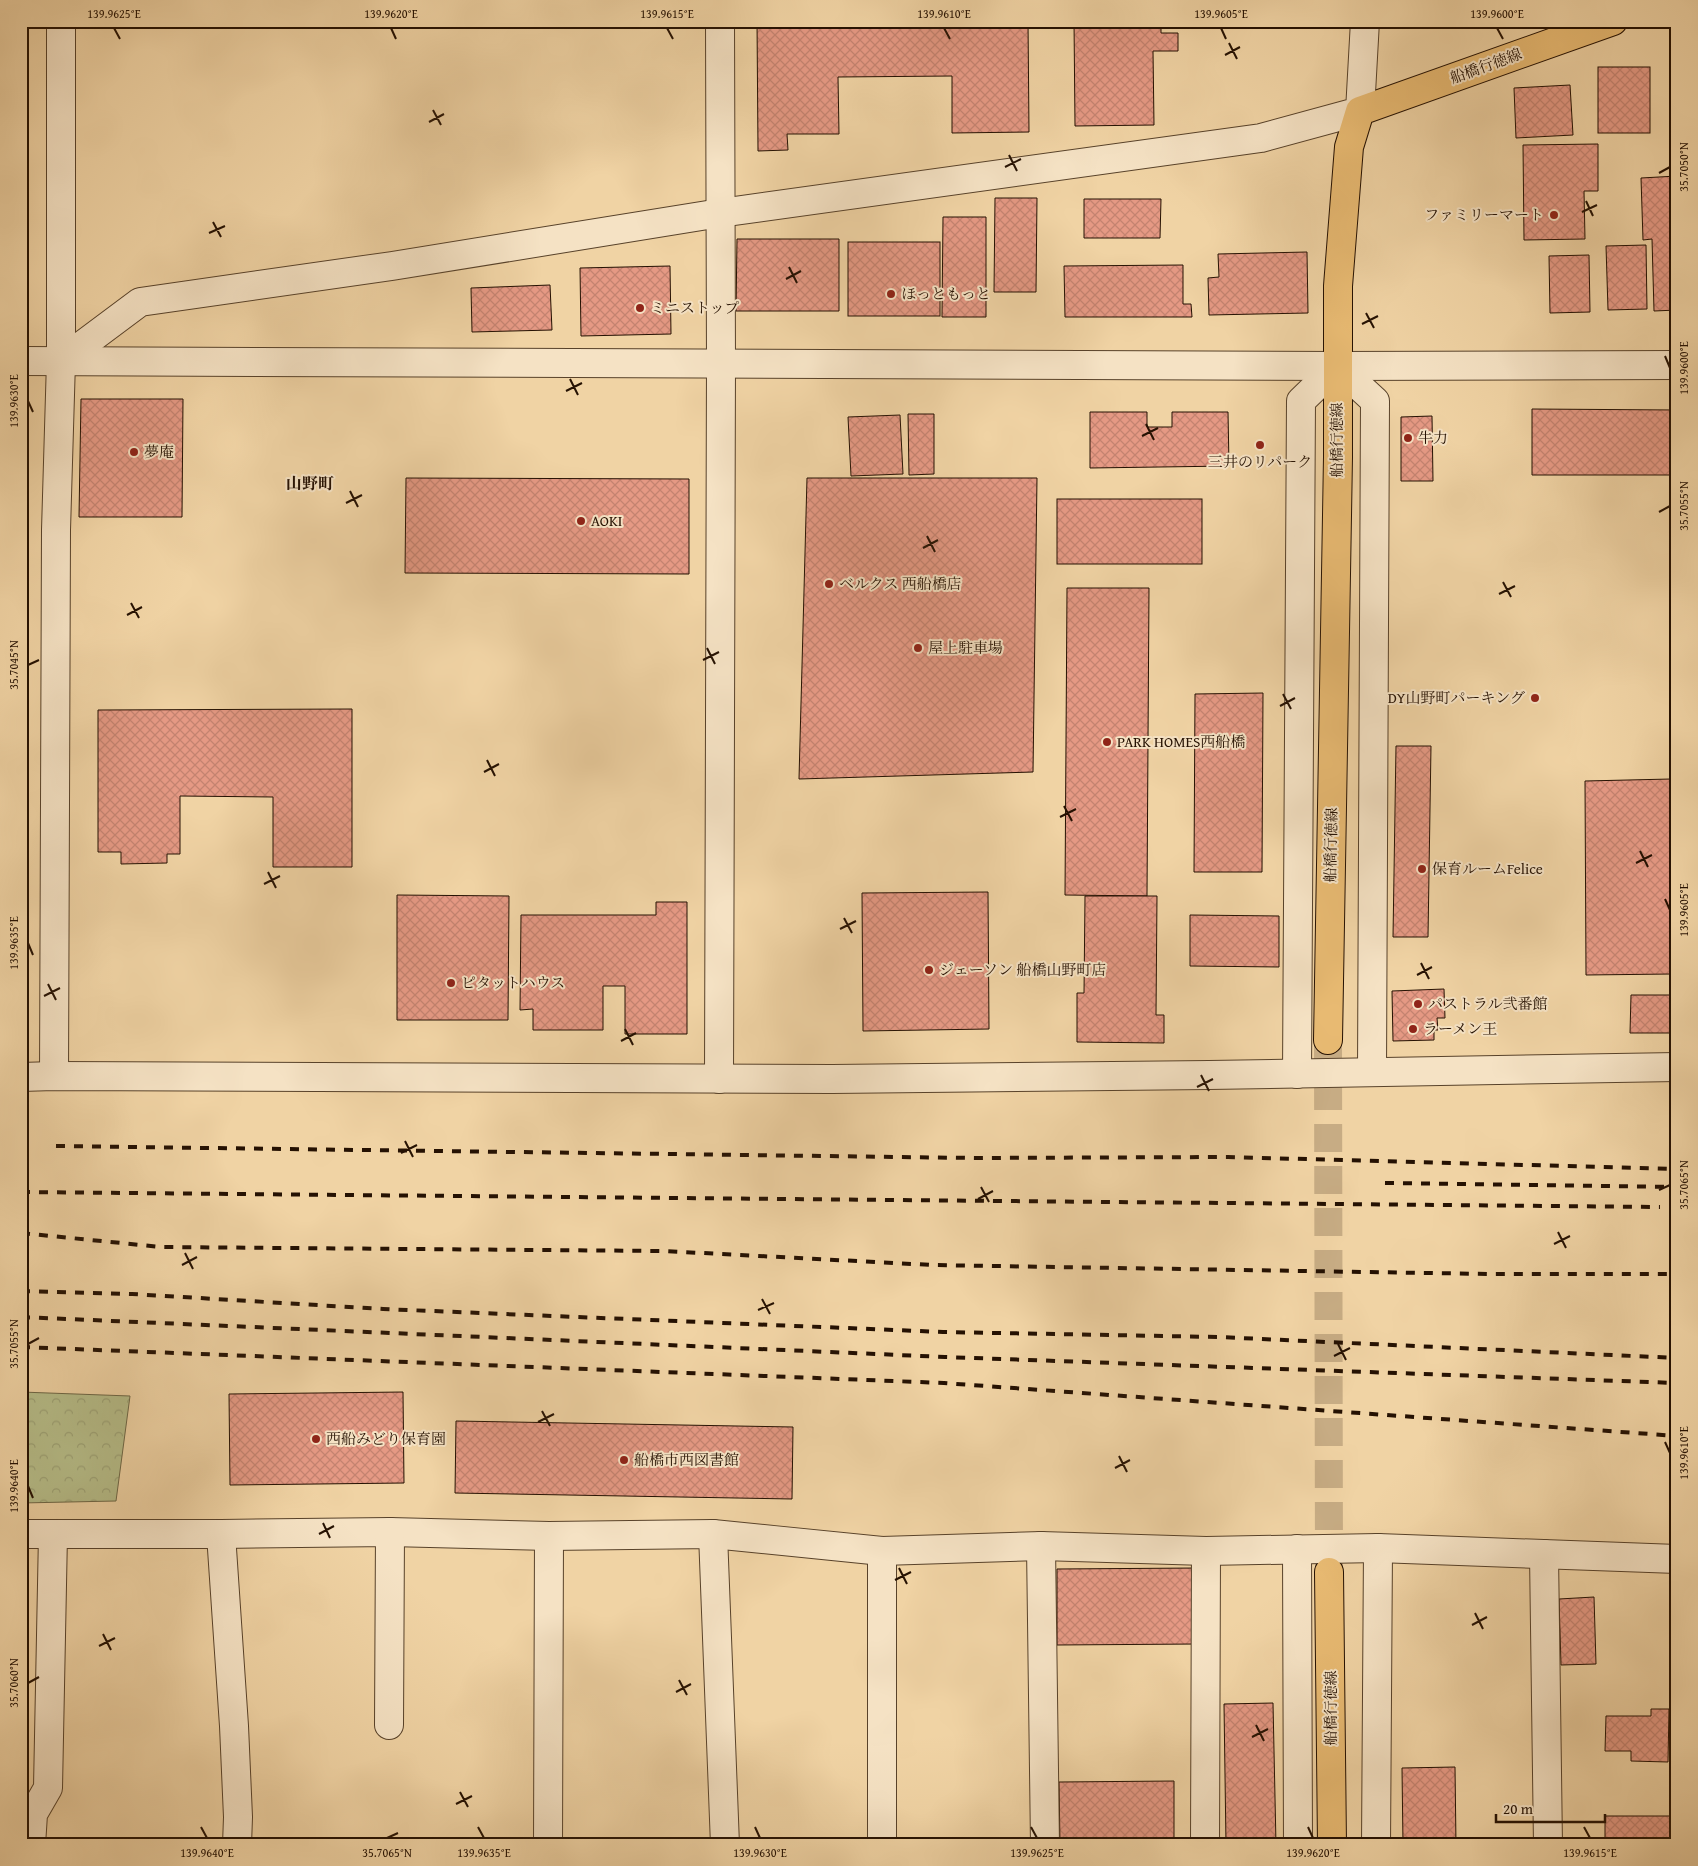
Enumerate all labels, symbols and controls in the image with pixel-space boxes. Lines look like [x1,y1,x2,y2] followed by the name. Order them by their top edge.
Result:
[87,5,141,22] text: 139.9625°E
[364,5,418,22] text: 139.9620°E
[640,5,694,22] text: 139.9615°E
[917,5,971,22] text: 139.9610°E
[1194,5,1248,22] text: 139.9605°E
[1470,5,1524,22] text: 139.9600°E
[1447,43,1525,88] street label: 船橋行徳線
[1675,142,1692,192] text: 35.7050°N
[1424,204,1544,225] place label: ファミリーマート
[1548,209,1560,221] marker: ファミリーマート
[901,283,991,304] place label: ほっともっと
[885,288,897,300] marker: ほっともっと
[650,297,740,318] place label: ミニストップ
[634,302,646,314] marker: ミニストップ
[1675,341,1692,395] text: 139.9600°E
[5,374,22,428] text: 139.9630°E
[1326,402,1347,478] street label: 船橋行徳線
[1418,427,1448,448] place label: 牛力
[1402,432,1414,444] marker: 牛力
[1254,439,1266,451] marker: 三井のリパーク
[144,441,174,462] place label: 夢庵
[128,446,140,458] marker: 夢庵
[1208,451,1312,472] place label: 三井のリパーク
[286,471,334,495] district label: 山野町
[1675,481,1692,531] text: 35.7055°N
[591,510,622,531] place label: AOKI
[575,515,587,527] marker: AOKI
[839,573,962,594] place label: ベルクス 西船橋店
[823,578,835,590] marker: ベルクス 西船橋店
[928,637,1003,658] place label: 屋上駐車場
[5,640,22,690] text: 35.7045°N
[912,642,924,654] marker: 屋上駐車場
[1388,687,1525,708] place label: DY山野町パーキング
[1529,692,1541,704] marker: DY山野町パーキング
[1117,731,1245,752] place label: PARK HOMES西船橋
[1101,736,1113,748] marker: PARK HOMES西船橋
[1319,807,1342,883] street label: 船橋行徳線
[1432,858,1543,879] place label: 保育ルームFelice
[1416,863,1428,875] marker: 保育ルームFelice
[1675,883,1692,937] text: 139.9605°E
[5,916,22,970] text: 139.9635°E
[939,959,1106,980] place label: ジェーソン 船橋山野町店
[923,964,935,976] marker: ジェーソン 船橋山野町店
[461,972,565,993] place label: ピタットハウス
[445,977,457,989] marker: ピタットハウス
[1428,993,1548,1014] place label: パストラル弐番館
[1412,998,1424,1010] marker: パストラル弐番館
[1423,1018,1497,1039] place label: ラーメン王
[1407,1023,1419,1035] marker: ラーメン王
[1675,1160,1692,1210] text: 35.7065°N
[5,1319,22,1369] text: 35.7055°N
[1675,1426,1692,1480] text: 139.9610°E
[326,1428,446,1449] place label: 西船みどり保育園
[310,1433,322,1445] marker: 西船みどり保育園
[634,1449,739,1470] place label: 船橋市西図書館
[618,1454,630,1466] marker: 船橋市西図書館
[5,1459,22,1513] text: 139.9640°E
[5,1658,22,1708] text: 35.7060°N
[1320,1670,1341,1746] street label: 船橋行徳線
[1496,1791,1604,1823] scale bar
[1503,1798,1534,1819] text: 20 m
[180,1844,234,1861] text: 139.9640°E
[362,1844,412,1861] text: 35.7065°N
[457,1844,511,1861] text: 139.9635°E
[733,1844,787,1861] text: 139.9630°E
[1010,1844,1064,1861] text: 139.9625°E
[1286,1844,1340,1861] text: 139.9620°E
[1563,1844,1617,1861] text: 139.9615°E

